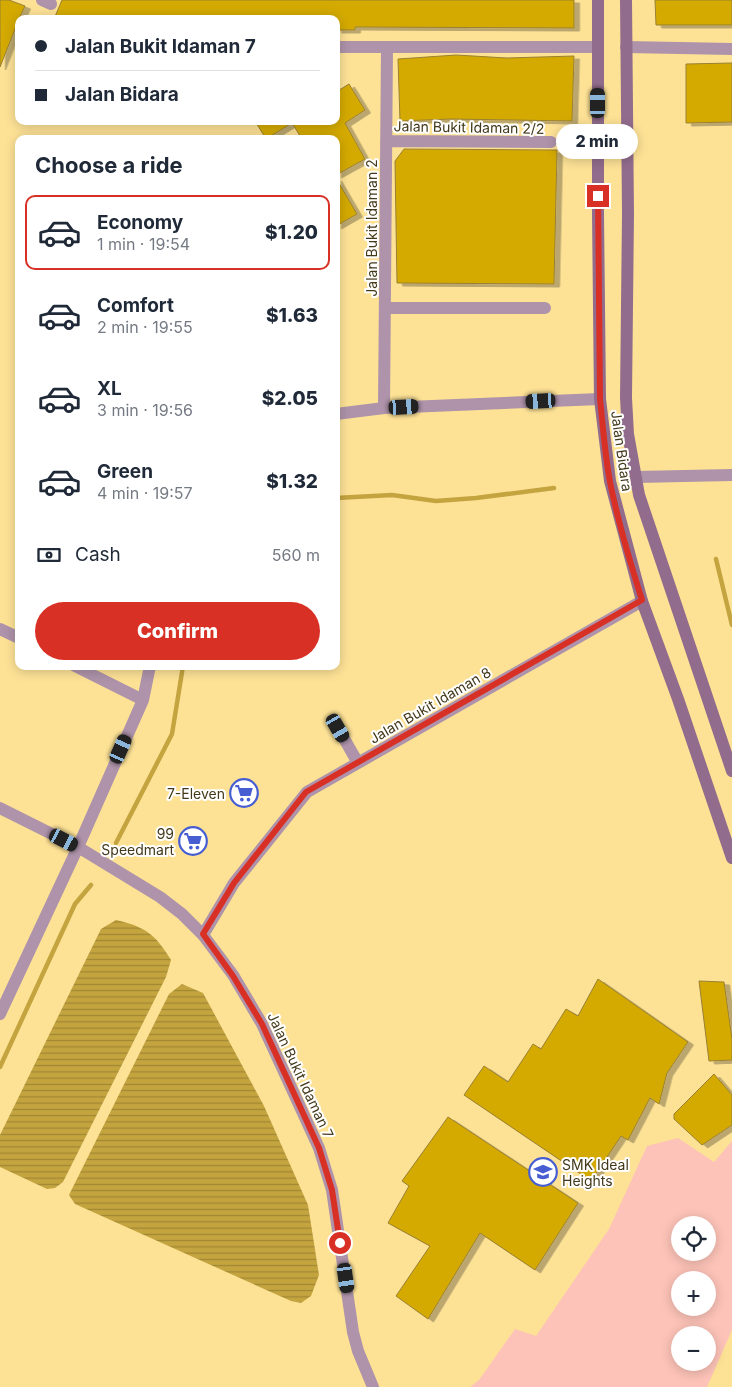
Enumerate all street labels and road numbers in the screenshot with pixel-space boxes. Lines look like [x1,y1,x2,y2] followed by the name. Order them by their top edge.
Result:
[393,117,545,137] street label: Jalan Bukit Idaman 2/2
[363,159,380,297] street label: Jalan Bukit Idaman 2
[608,409,636,493] street label: Jalan Bidara
[366,663,494,747] street label: Jalan Bukit Idaman 8
[264,1009,338,1141] street label: Jalan Bukit Idaman 7

